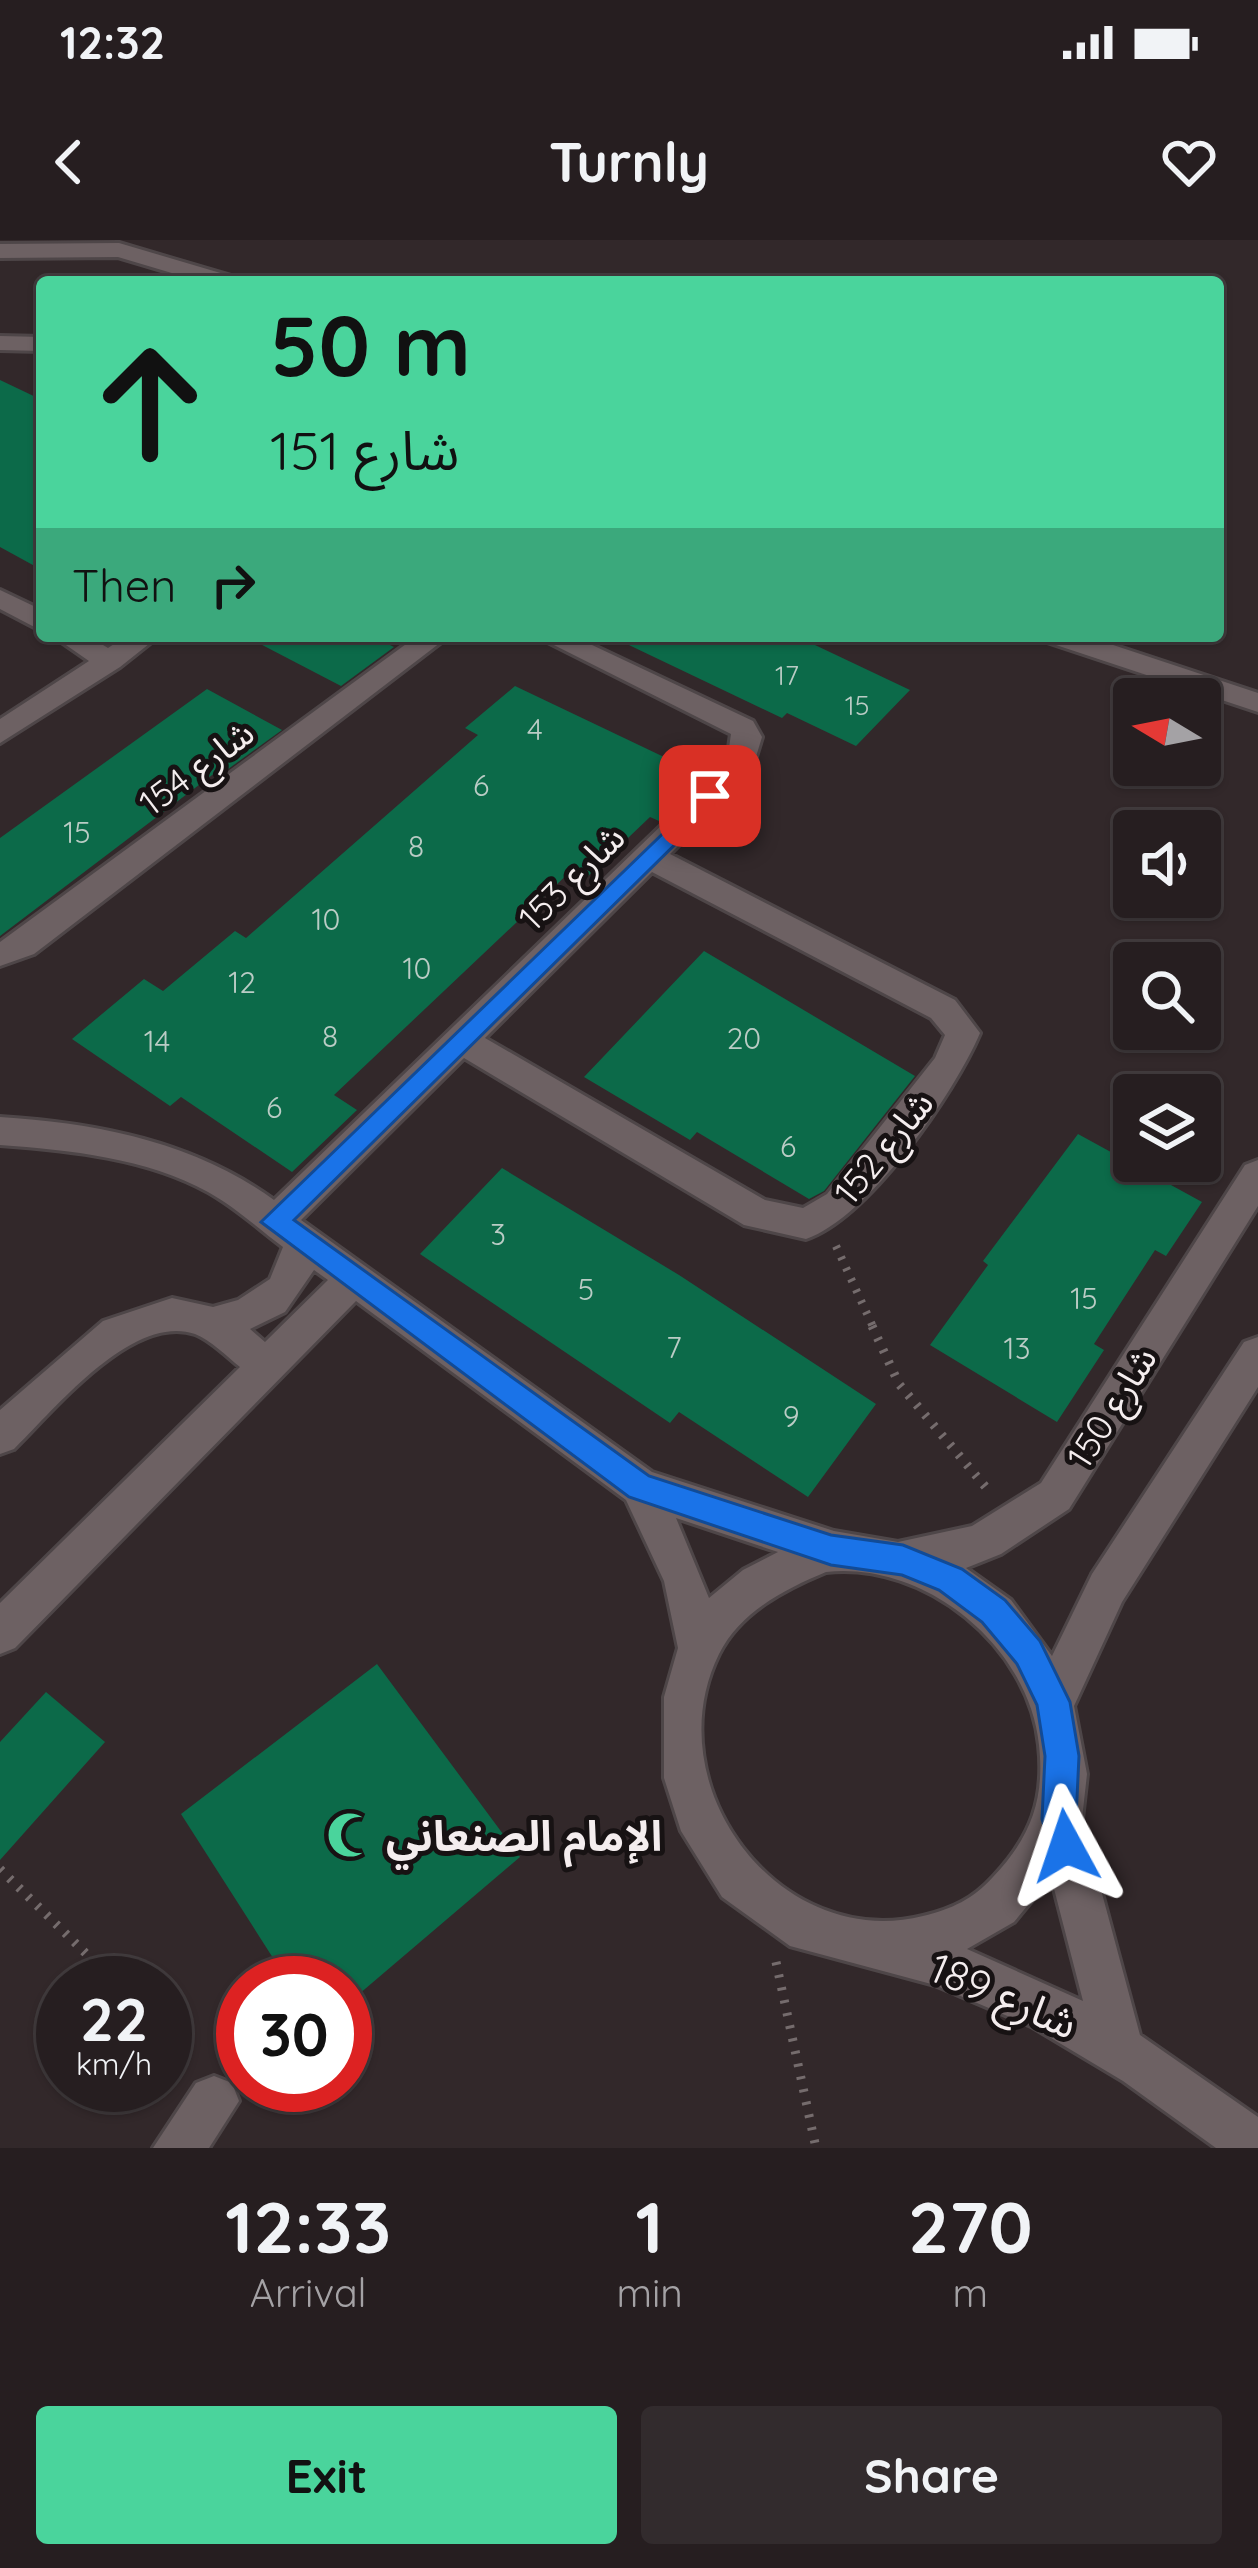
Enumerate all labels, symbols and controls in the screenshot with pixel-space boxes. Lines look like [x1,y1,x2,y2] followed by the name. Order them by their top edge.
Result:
[60,14,165,70] text: 12:32
[549,128,709,196] text: Turnly
[36,129,102,195] icon: back
[1156,129,1222,195] icon: heart
[270,292,471,397] text: 50 m
[72,324,228,480] icon: ahead
[270,416,459,484] text: شارع 151
[200,552,266,618] icon: right
[72,557,176,613] text: Then
[775,658,799,692] house number: 17
[1113,678,1221,786] north arrow
[1113,678,1221,1182] map controls
[845,688,869,722] house number: 15
[130,709,265,829] street label: شارع 154
[527,710,543,748] house number: 4
[659,745,761,847] pin
[677,763,743,829] icon: arrive
[473,766,489,804] house number: 6
[1113,810,1221,918] button: sound
[63,813,91,851] house number: 15
[508,814,637,943] street label: شارع 153
[408,827,424,865] house number: 8
[312,900,340,938] house number: 10
[1113,942,1221,1050] button: search
[403,949,431,987] house number: 10
[228,963,256,1001] house number: 12
[322,1017,338,1055] house number: 8
[727,1019,761,1057] house number: 20
[144,1022,170,1060] house number: 14
[1113,1074,1221,1182] button: layers
[824,1081,946,1216] street label: شارع 152
[266,1088,282,1126] house number: 6
[780,1127,796,1165] house number: 6
[490,1215,506,1253] house number: 3
[578,1270,594,1308] house number: 5
[1070,1279,1098,1317] house number: 15
[666,1328,682,1366] house number: 7
[1004,1329,1030,1367] house number: 13
[1056,1338,1170,1479] street label: شارع 150
[783,1397,799,1435] house number: 9
[1003,1783,1129,1909] position arrow
[386,1809,662,1870] place label: الإمام الصنعاني
[325,1810,375,1860] mosque icon: الإمام الصنعاني
[920,1940,1086,2055] street label: شارع 189
[216,1956,372,2112] speed limit sign: 30
[80,1981,148,2056] text: 22
[76,2045,152,2083] text: km/h
[225,2181,391,2271] text: 12:33
[636,2181,664,2271] text: 1
[908,2181,1033,2271] text: 270
[250,2268,367,2317] text: Arrival
[616,2268,683,2317] text: min
[953,2268,988,2317] text: m
[36,2406,617,2544] button: Exit
[641,2406,1222,2544] button: Share

